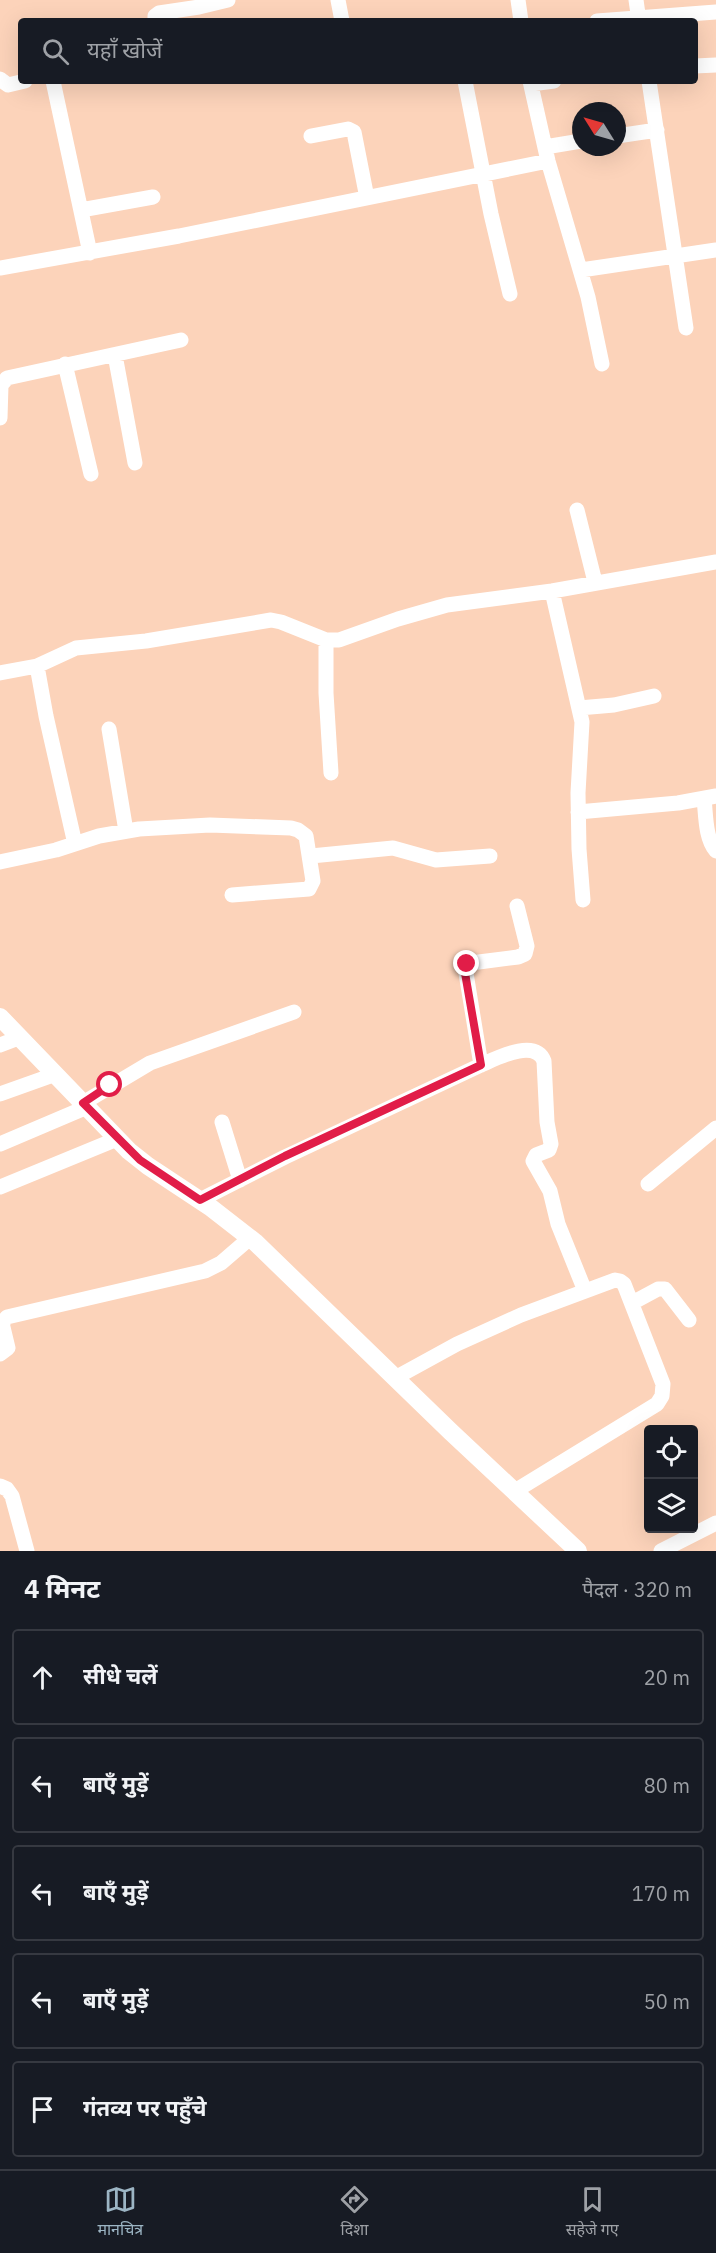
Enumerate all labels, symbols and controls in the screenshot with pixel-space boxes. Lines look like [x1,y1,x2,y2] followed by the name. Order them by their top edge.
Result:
[18,18,698,84] search box
[39,35,72,68] icon: search
[87,35,162,64] text: यहाँ खोजें
[572,102,626,156] north arrow
[453,950,479,976] route end
[96,1071,122,1097] route start
[644,1425,698,1533] map controls
[644,1425,698,1479] button: locate
[644,1479,698,1533] button: layers
[24,1571,100,1605] text: 4 मिनट
[582,1576,692,1603] text: पैदल · 320 m
[26,1661,59,1694] icon: ahead
[83,1661,158,1690] text: सीधे चलें
[644,1664,690,1691] text: 20 m
[26,1769,59,1802] icon: left
[83,1769,149,1798] text: बाएँ मुड़ें
[644,1772,690,1799] text: 80 m
[26,1877,59,1910] icon: left
[83,1877,149,1906] text: बाएँ मुड़ें
[632,1880,690,1907] text: 170 m
[26,1985,59,2018] icon: left
[83,1985,149,2014] text: बाएँ मुड़ें
[644,1988,690,2015] text: 50 m
[26,2093,59,2126] icon: arrive
[83,2093,207,2122] text: गंतव्य पर पहुँचे
[97,2183,143,2242] tab: मानचित्र
[338,2183,371,2242] tab: दिशा
[566,2183,619,2242] tab: सहेजे गए

